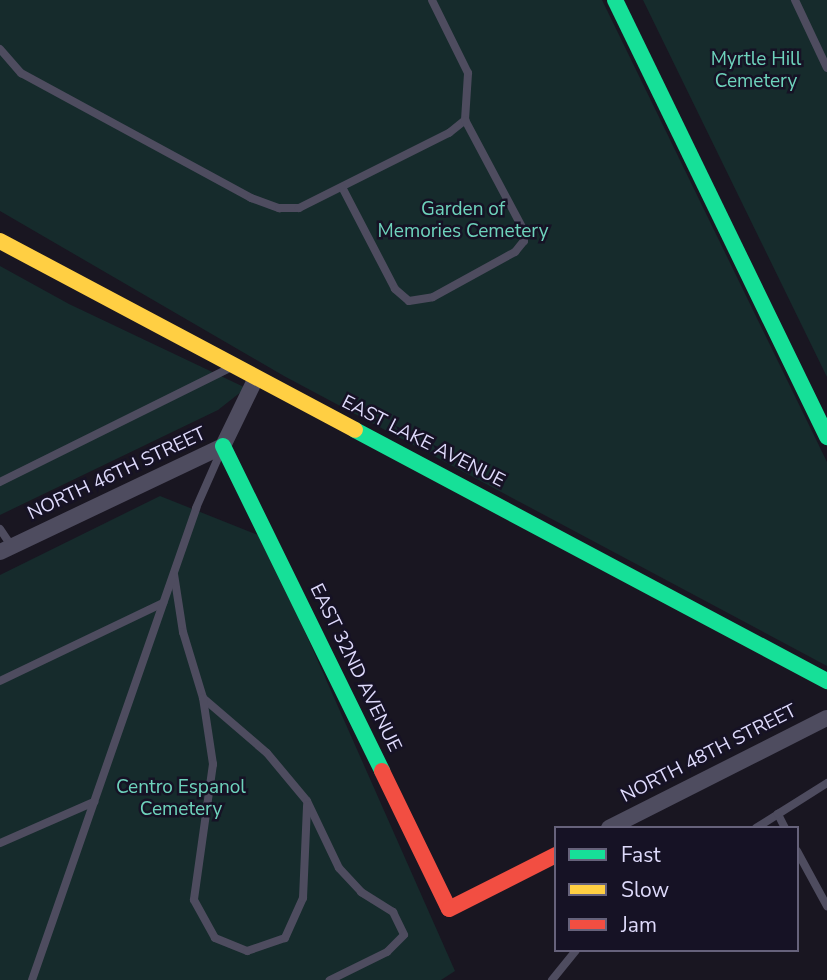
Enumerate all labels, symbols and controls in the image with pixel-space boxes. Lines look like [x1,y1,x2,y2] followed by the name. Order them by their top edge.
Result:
[711,49,801,93] park label: Myrtle Hill Cemetery
[378,199,548,243] park label: Garden of Memories Cemetery
[338,391,508,493] street label: EAST LAKE AVENUE
[24,423,210,525] street label: NORTH 46TH STREET
[304,580,406,756] street label: EAST 32ND AVENUE
[617,700,801,808] street label: NORTH 48TH STREET
[116,777,246,821] park label: Centro Espanol Cemetery
[554,826,799,952] legend
[621,841,661,869] text: Fast
[621,876,669,904] text: Slow
[621,911,657,939] text: Jam

